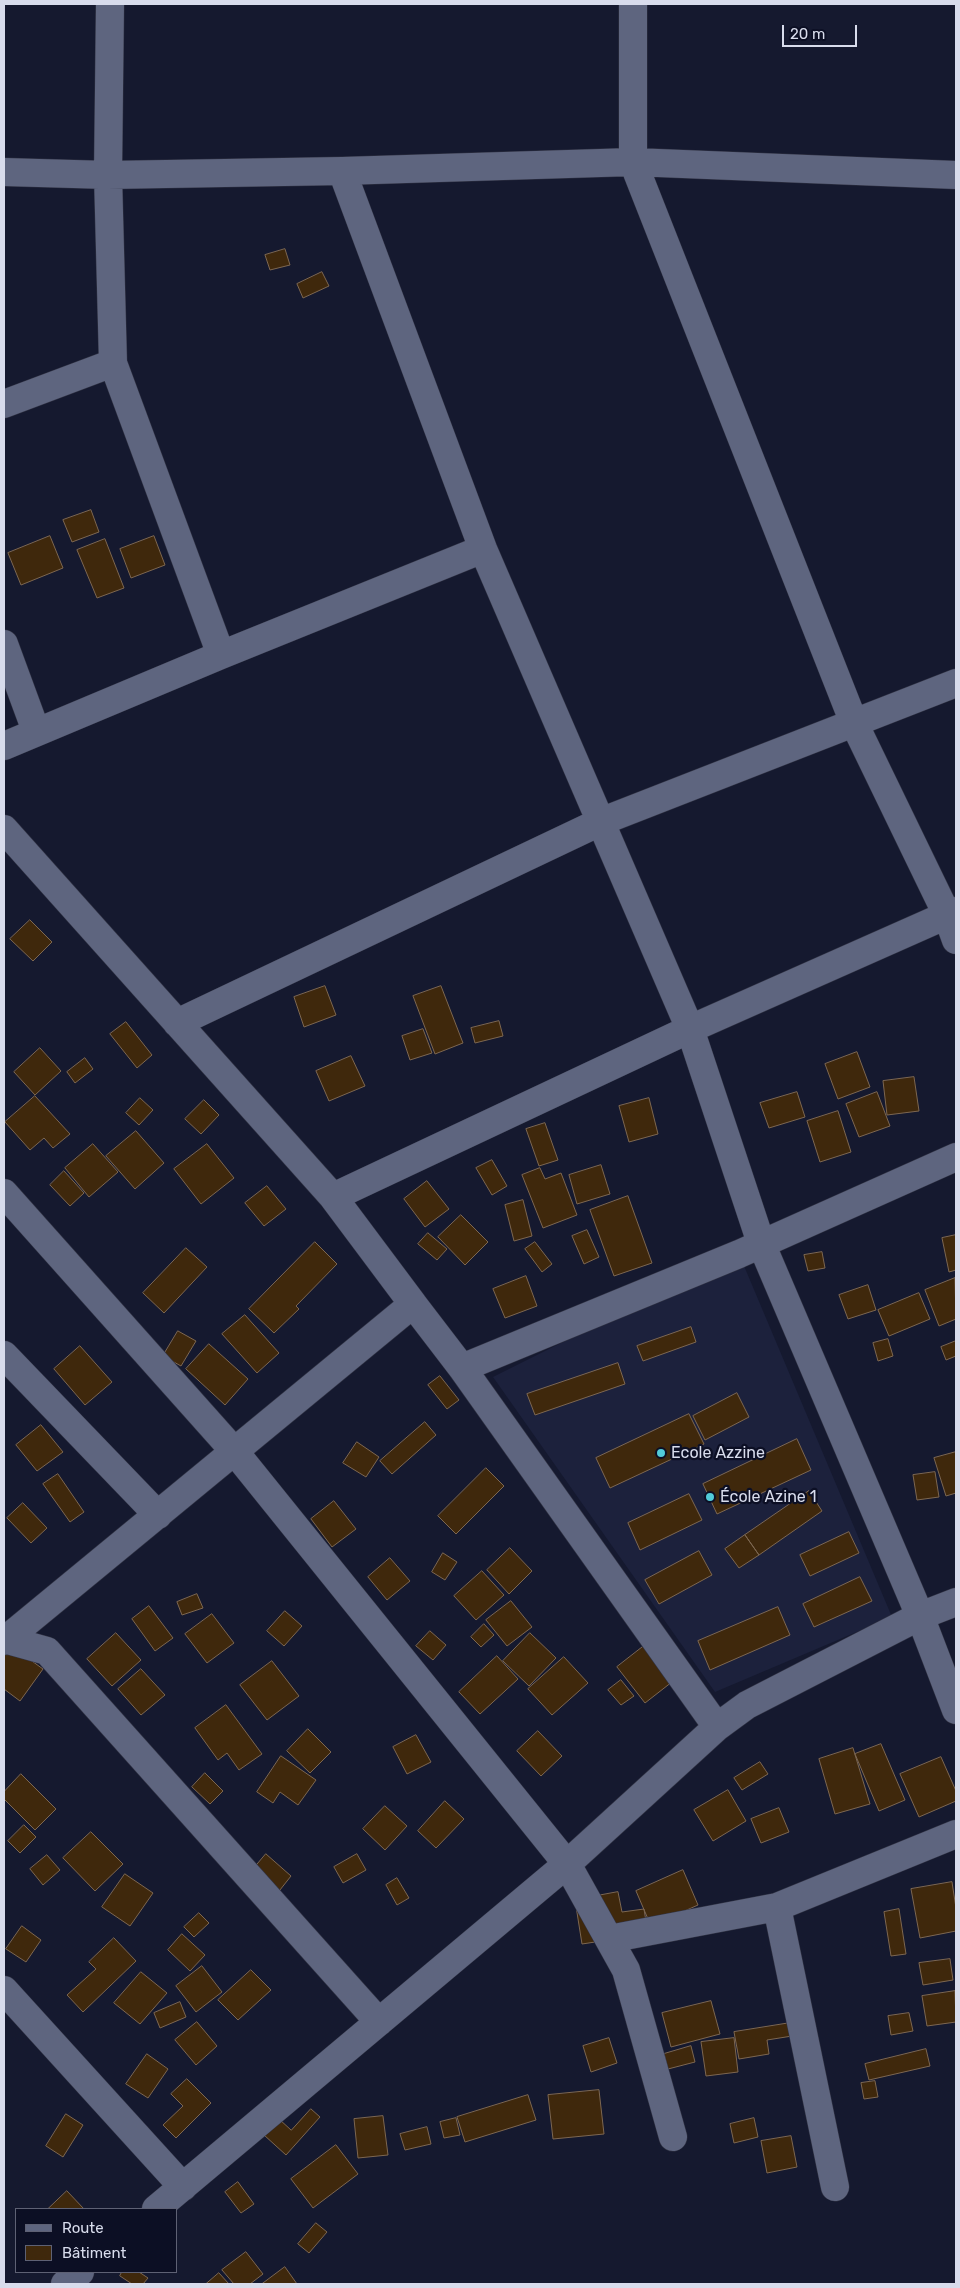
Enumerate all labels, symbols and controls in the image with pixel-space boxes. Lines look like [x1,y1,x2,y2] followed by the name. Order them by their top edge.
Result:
[785,15,860,47] scale bar
[790,25,825,43] text: 20 m
[671,1443,765,1463] place label: Ecole Azzine
[655,1447,667,1459] marker: Ecole Azzine
[720,1487,817,1507] place label: École Azine 1
[704,1491,716,1503] marker: École Azine 1
[15,2208,178,2273] legend
[62,2219,104,2237] text: Route
[62,2244,126,2262] text: Bâtiment

